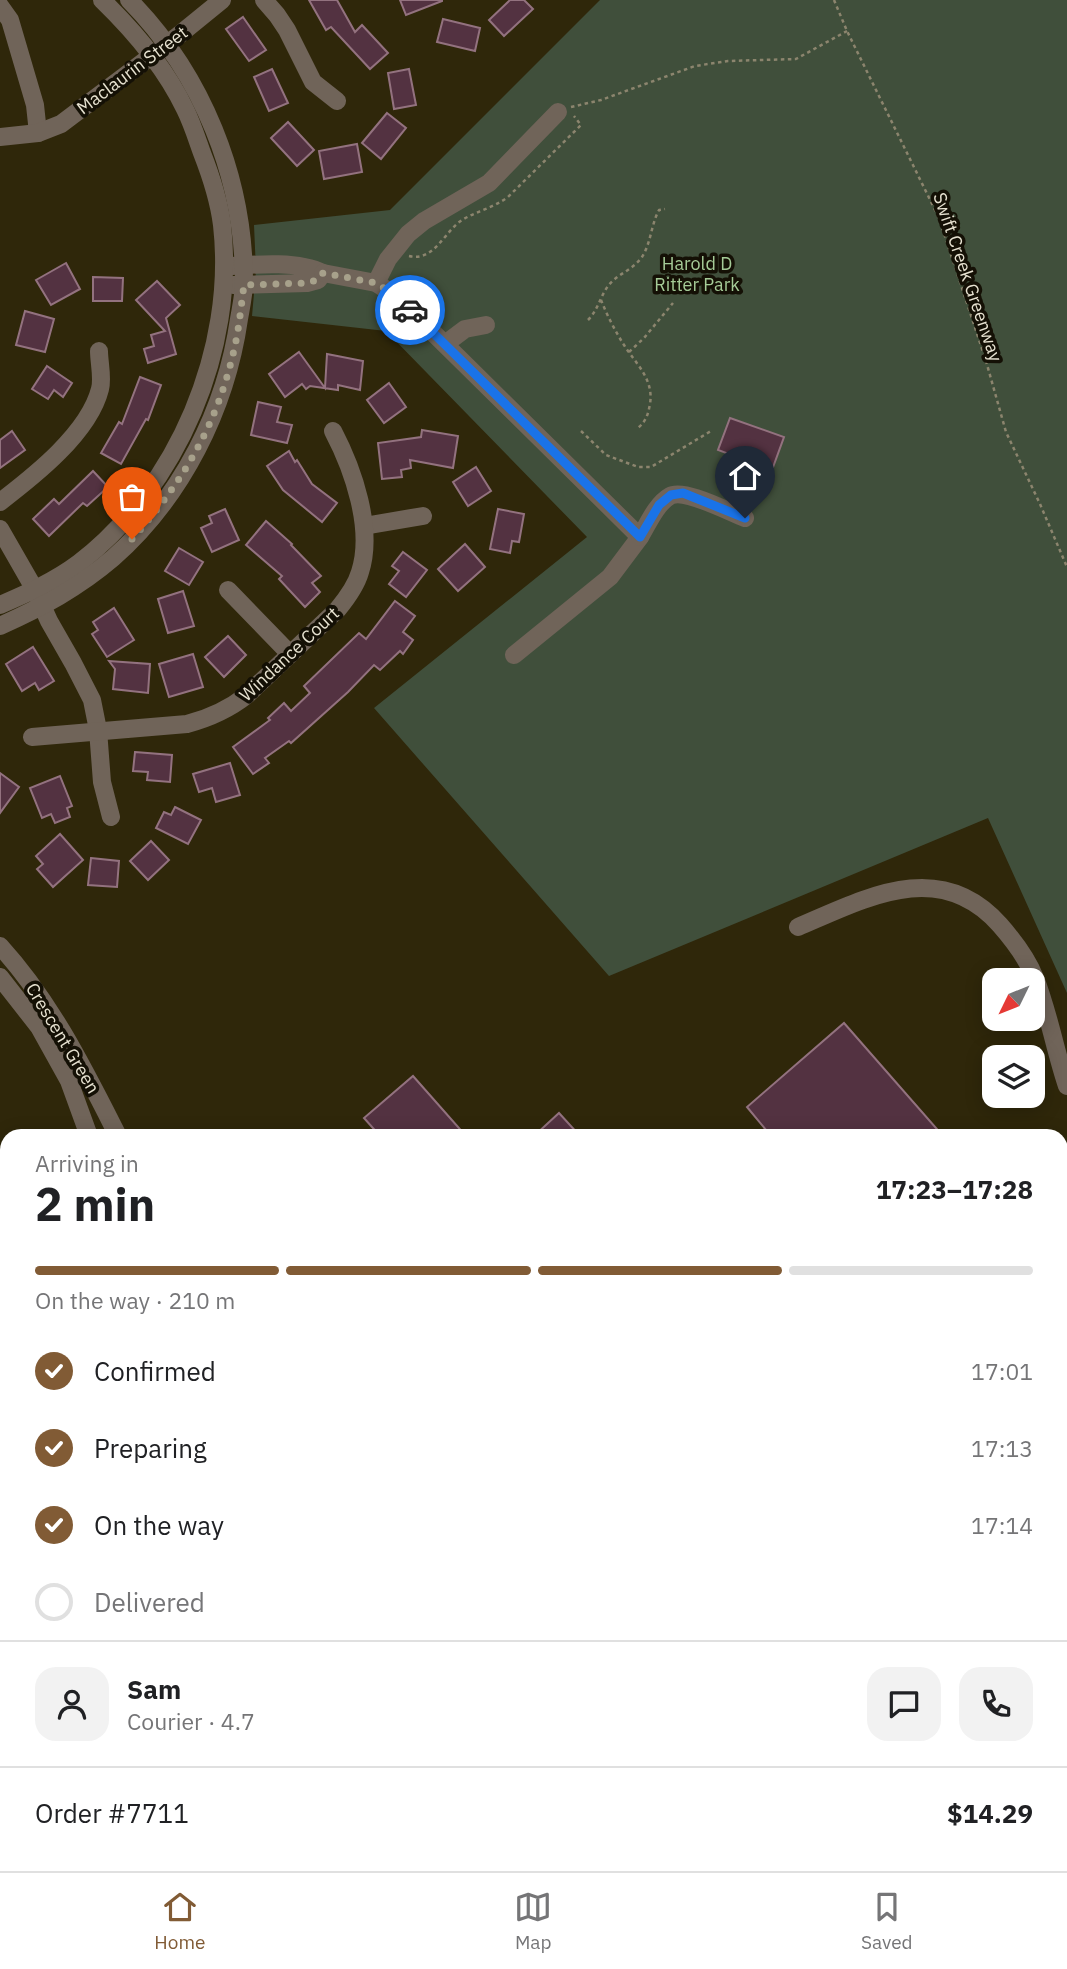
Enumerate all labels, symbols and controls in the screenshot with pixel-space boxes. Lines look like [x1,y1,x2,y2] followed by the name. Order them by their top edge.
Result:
[72,21,192,119] street label: Maclaurin Street
[928,189,1008,365] street label: Swift Creek Greenway
[654,252,740,296] park label: Harold D Ritter Park
[375,275,445,345] courier
[391,291,429,329] icon: car
[715,446,775,518] pin
[726,457,764,495] icon: home
[102,467,162,539] pin
[113,478,151,516] icon: bag
[234,602,344,706] street label: Windance Court
[982,968,1045,1031] north arrow
[982,968,1045,1108] map controls
[21,979,105,1097] street label: Crescent Green
[982,1045,1045,1108] button: layers
[35,1148,139,1178] text: Arriving in
[876,1172,1033,1206] text: 17:23–17:28
[35,1174,155,1234] text: 2 min
[35,1285,235,1315] text: On the way · 210 m
[35,1352,73,1390] icon: check
[94,1354,216,1388] text: Confirmed
[971,1356,1033,1386] text: 17:01
[35,1429,73,1467] icon: check
[94,1431,207,1465] text: Preparing
[971,1433,1033,1463] text: 17:13
[35,1506,73,1544] icon: check
[94,1508,224,1542] text: On the way
[971,1510,1033,1540] text: 17:14
[94,1585,205,1619] text: Delivered
[35,1667,109,1741] button: person
[867,1667,941,1741] button: chat
[959,1667,1033,1741] button: phone
[127,1672,181,1706] text: Sam
[127,1706,255,1736] text: Courier · 4.7
[35,1796,189,1830] text: Order #7711
[947,1796,1033,1830] text: $14.29
[154,1888,205,1954] tab: Home
[514,1888,552,1954] tab: Map
[861,1888,913,1954] tab: Saved

